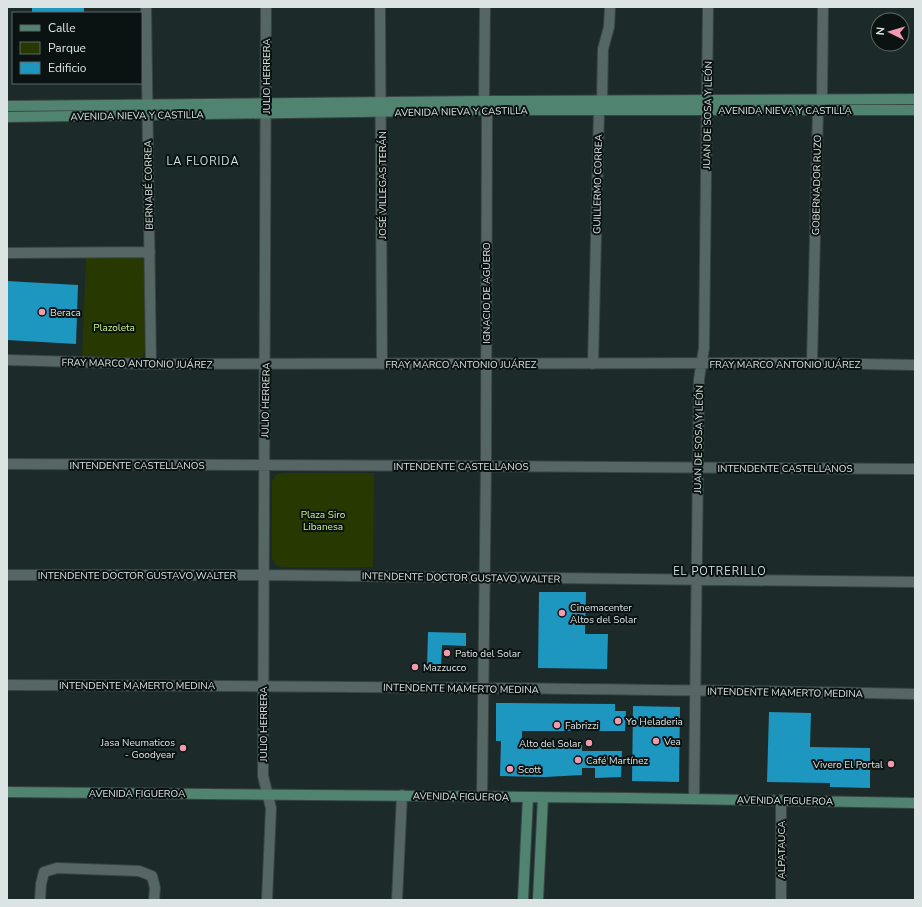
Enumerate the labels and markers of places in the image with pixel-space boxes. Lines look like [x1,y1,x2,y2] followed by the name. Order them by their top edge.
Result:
[50,306,81,320] place label: Beraca
[37,307,47,317] marker: Beraca
[570,601,637,627] place label: Cinemacenter Altos del Solar
[557,608,567,618] marker: Cinemacenter Altos del Solar
[455,647,521,661] place label: Patio del Solar
[442,648,452,658] marker: Patio del Solar
[423,661,467,675] place label: Mazzucco
[410,662,420,672] marker: Mazzucco
[625,715,683,729] place label: Yo Heladeria
[613,716,623,726] marker: Yo Heladeria
[565,719,599,733] place label: Fabrizzi
[552,720,562,730] marker: Fabrizzi
[663,735,681,749] place label: Vea
[100,736,175,762] place label: Jasa Neumaticos - Goodyear
[651,736,661,746] marker: Vea
[519,737,581,751] place label: Alto del Solar
[584,738,594,748] marker: Alto del Solar
[178,743,188,753] marker: Jasa Neumaticos - Goodyear
[586,754,648,768] place label: Café Martínez
[573,755,583,765] marker: Café Martínez
[812,758,883,772] place label: Vivero El Portal
[886,759,896,769] marker: Vivero El Portal
[518,763,542,777] place label: Scott
[505,764,515,774] marker: Scott

